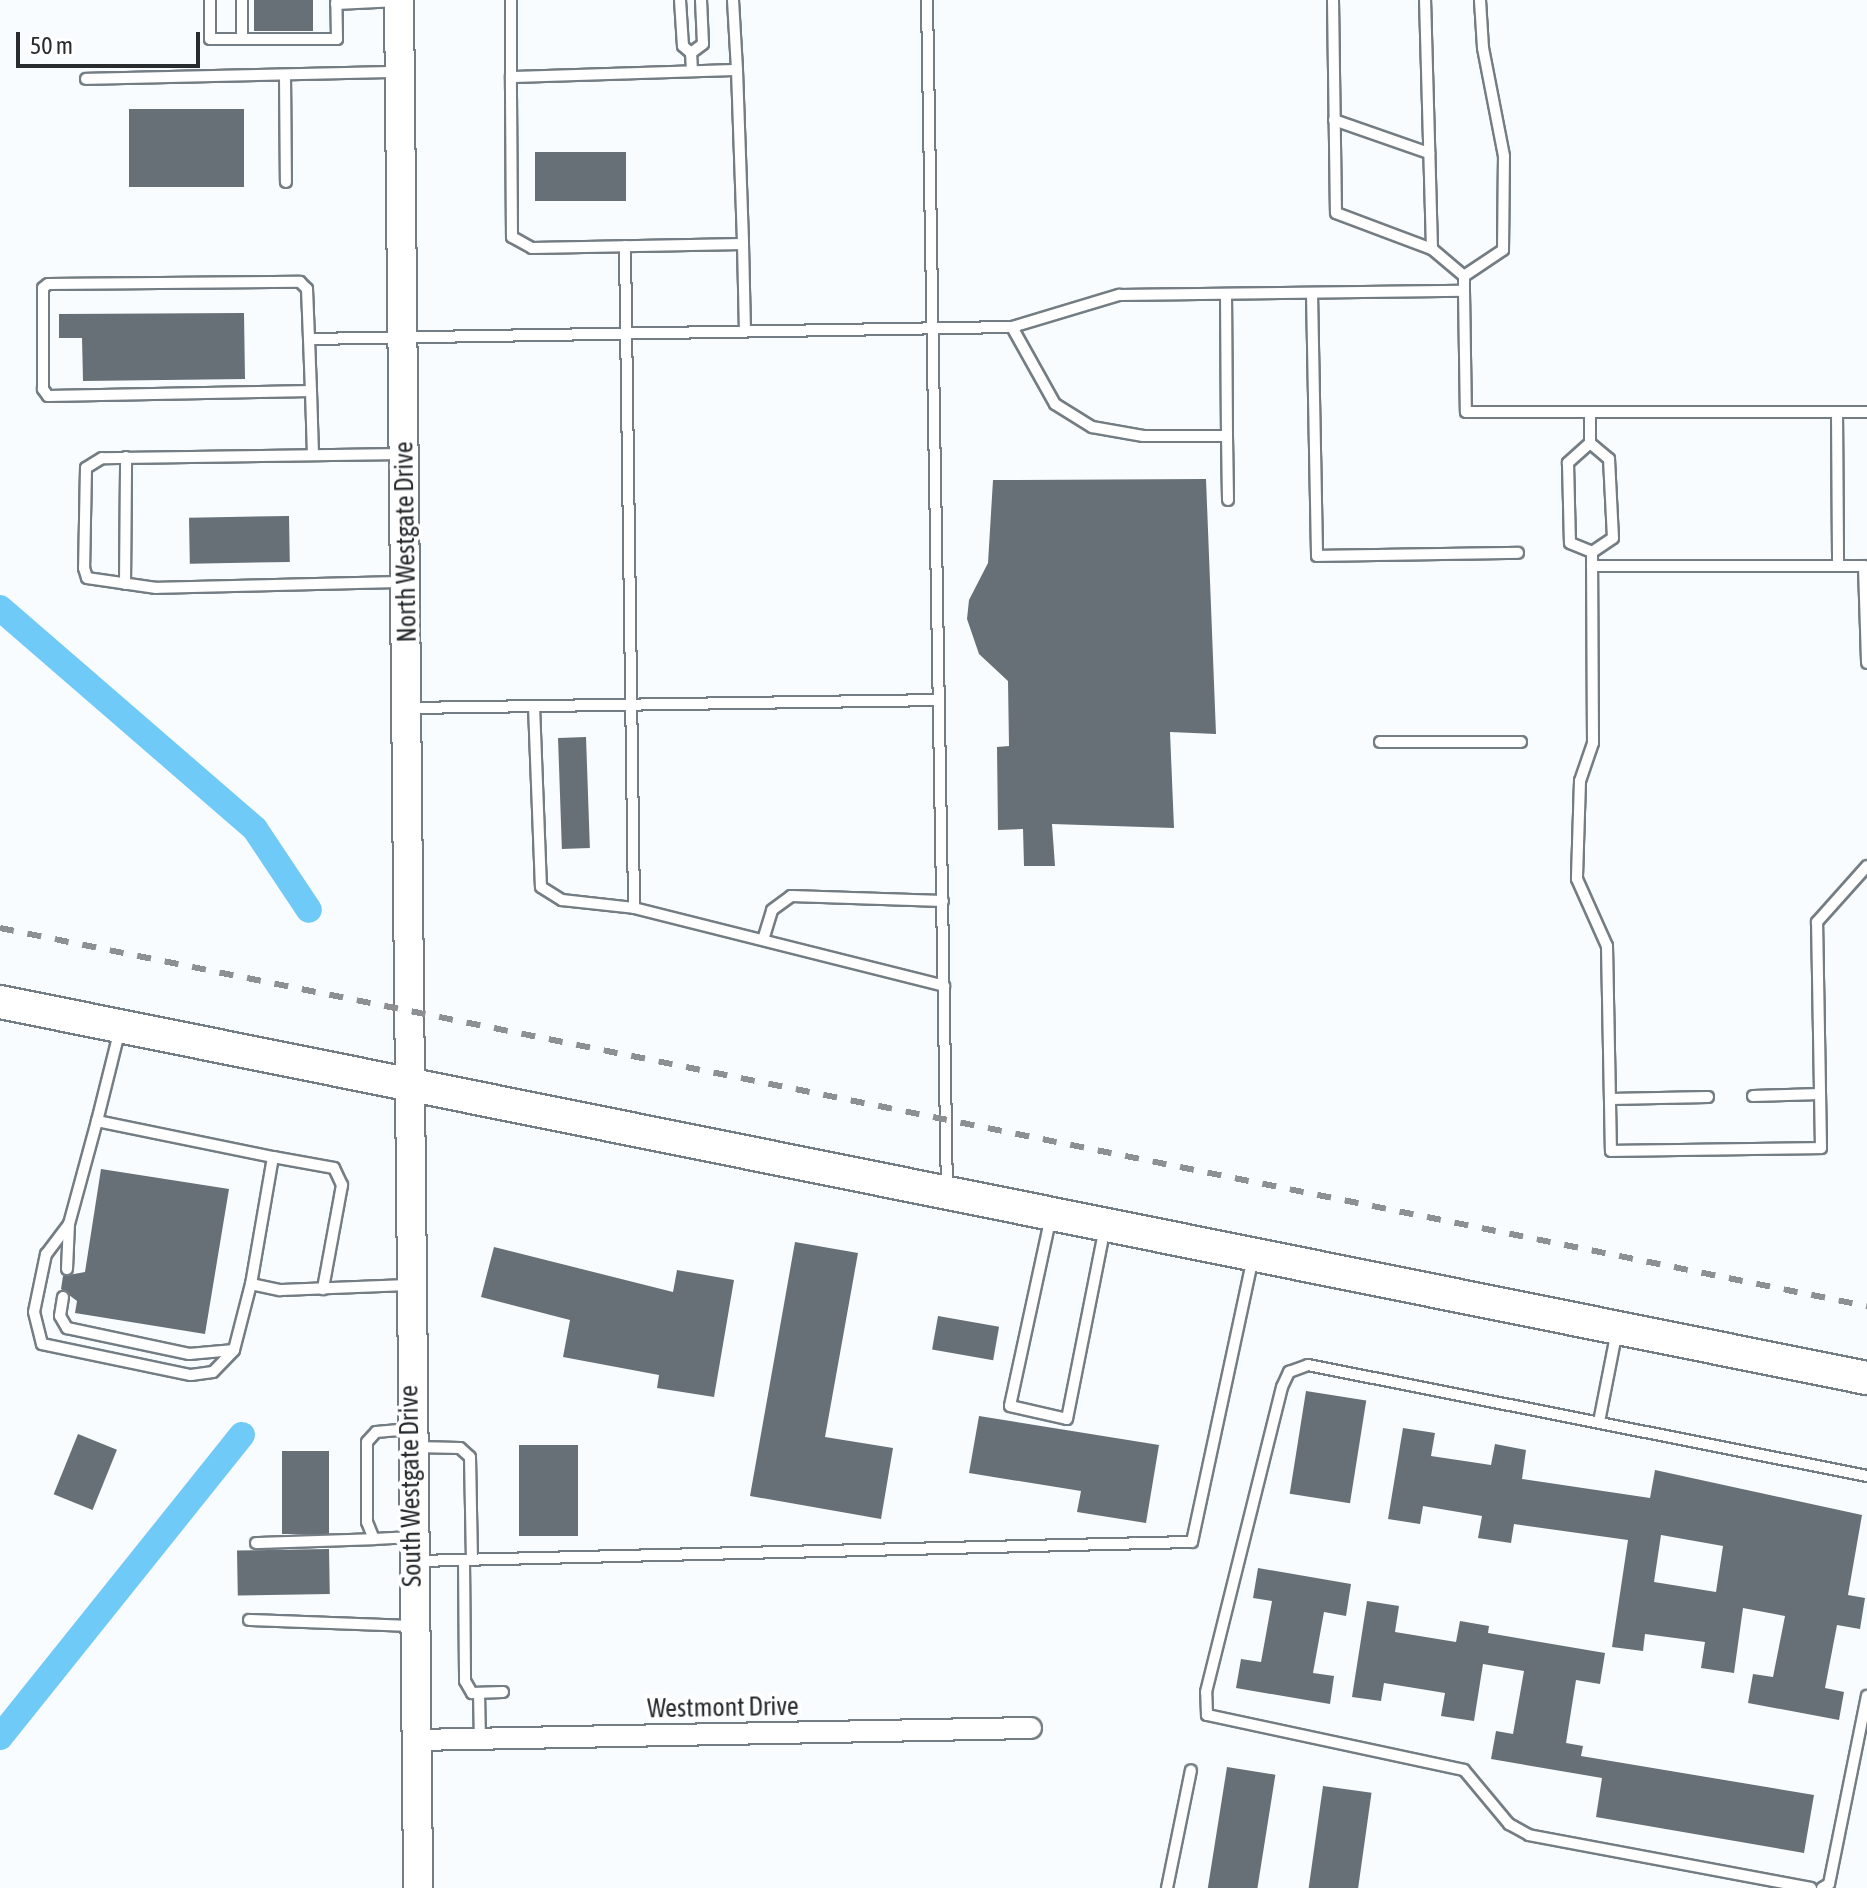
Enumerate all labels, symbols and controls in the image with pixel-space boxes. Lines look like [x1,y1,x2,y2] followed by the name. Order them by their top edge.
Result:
[20,16,204,66] scale bar
[30,32,73,59] text: 50 m
[389,441,423,643] street label: North Westgate Drive
[394,1385,428,1587] street label: South Westgate Drive
[647,1691,799,1725] street label: Westmont Drive

